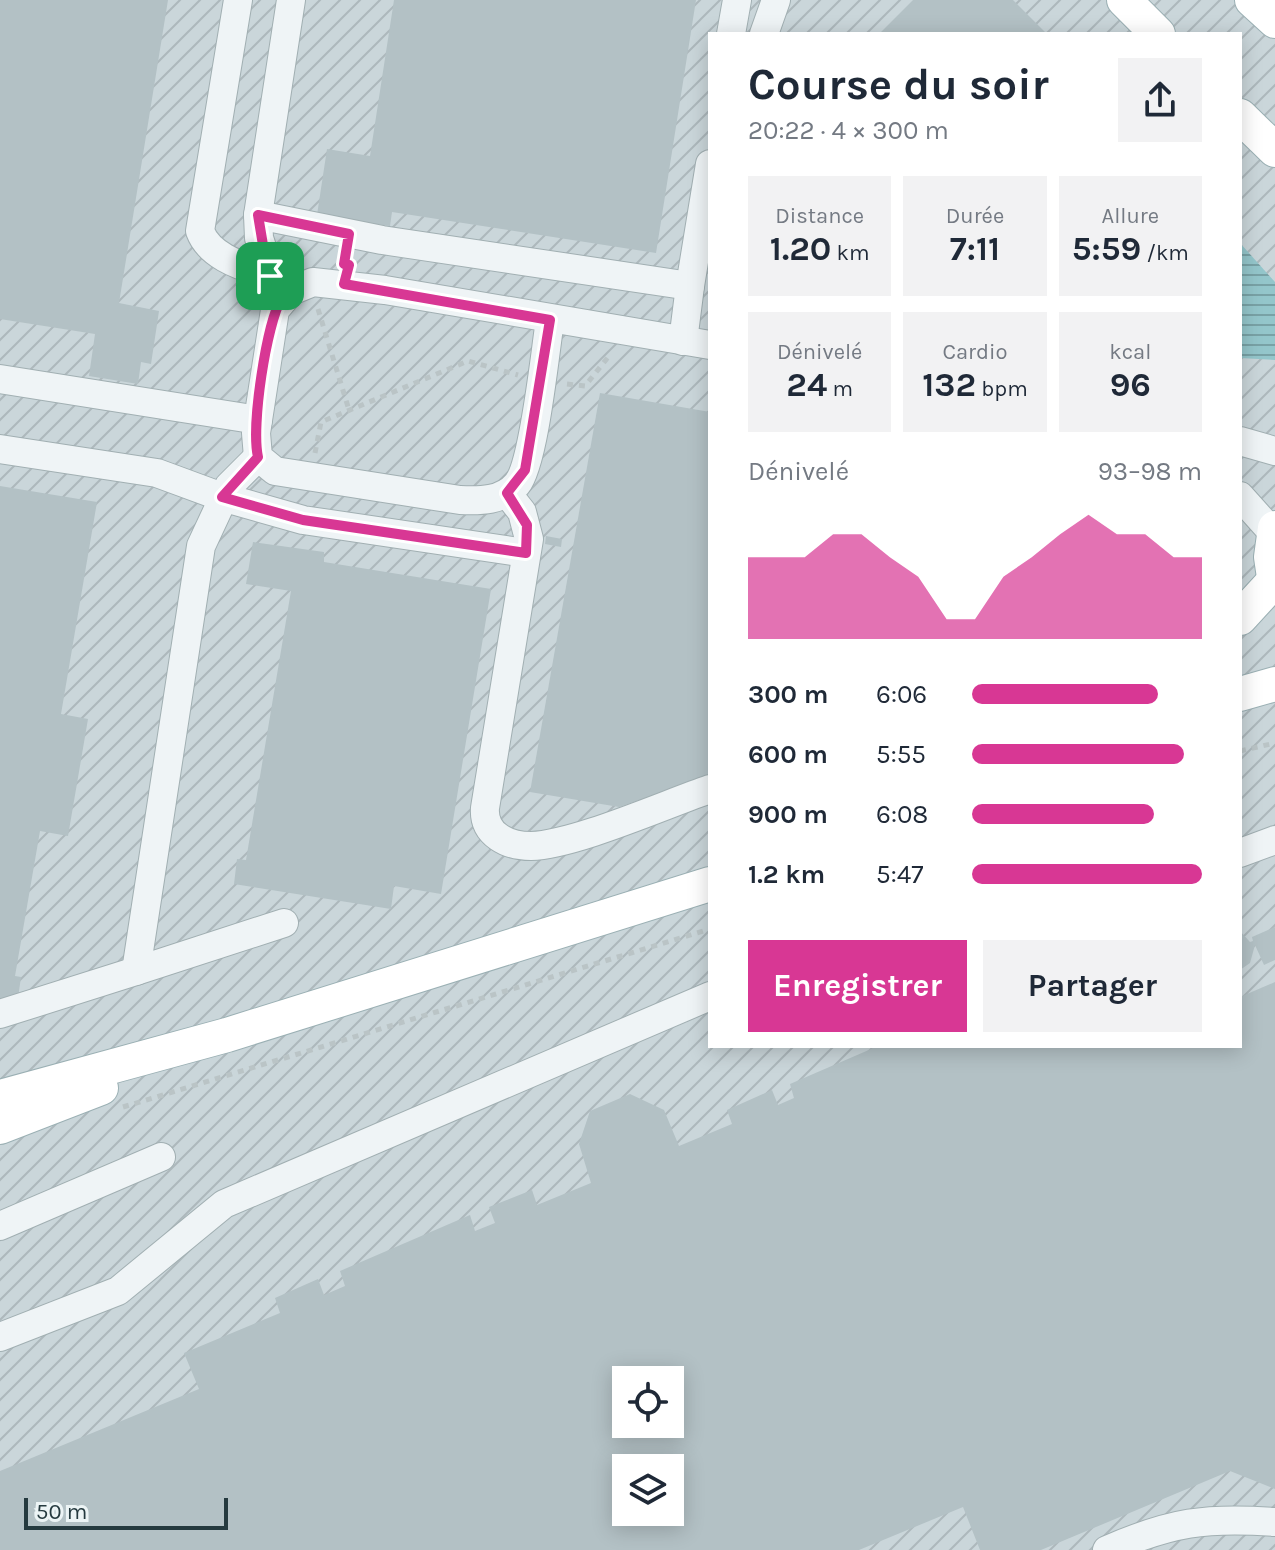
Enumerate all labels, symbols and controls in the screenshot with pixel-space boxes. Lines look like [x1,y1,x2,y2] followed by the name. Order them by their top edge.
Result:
[1118,58,1202,142] button: share
[748,59,1049,110] text: Course du soir
[748,115,949,146] text: 20:22 · 4 × 300 m
[775,203,864,229] text: Distance
[946,203,1004,229] text: Durée
[1102,203,1159,229] text: Allure
[770,229,831,269] text: 1.20
[950,229,1000,269] text: 7:11
[1072,229,1141,269] text: 5:59
[831,240,870,266] text: km
[1141,240,1189,266] text: /km
[236,242,304,310] pin
[248,254,292,298] icon: arrive
[777,339,862,365] text: Dénivelé
[942,339,1008,365] text: Cardio
[1109,339,1151,365] text: kcal
[786,365,827,405] text: 24
[922,365,976,405] text: 132
[1110,365,1151,405] text: 96
[827,376,853,402] text: m
[976,376,1028,402] text: bpm
[748,456,849,487] text: Dénivelé
[1098,456,1202,487] text: 93–98 m
[748,679,828,710] text: 300 m
[876,679,927,710] text: 6:06
[748,739,828,770] text: 600 m
[876,739,926,770] text: 5:55
[748,799,828,830] text: 900 m
[876,799,928,830] text: 6:08
[748,859,825,890] text: 1.2 km
[876,859,923,890] text: 5:47
[748,940,967,1032] button: Enregistrer
[983,940,1202,1032] button: Partager
[612,1366,684,1526] map controls
[612,1366,684,1438] button: locate
[612,1454,684,1526] button: layers
[24,1494,228,1530] scale bar
[36,1499,87,1525] text: 50 m

